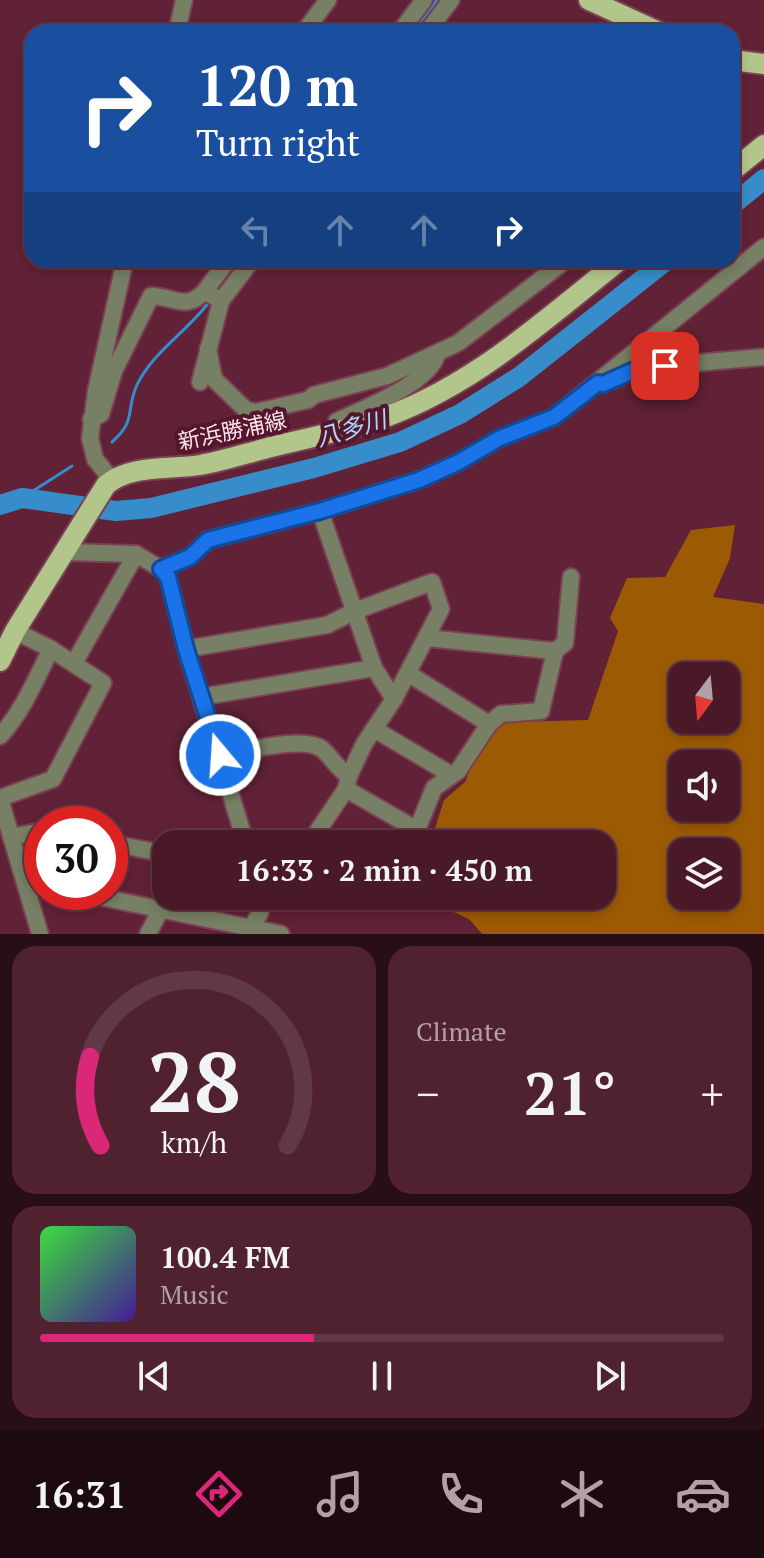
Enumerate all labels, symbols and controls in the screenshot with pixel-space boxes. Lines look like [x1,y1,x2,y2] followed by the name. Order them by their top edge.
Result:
[196,48,358,122] text: 120 m
[64,56,168,160] icon: right
[196,119,360,166] text: Turn right
[234,208,278,252] icon: left
[318,208,362,252] icon: ahead
[402,208,446,252] icon: ahead
[486,208,530,252] icon: right
[631,332,699,400] pin
[643,344,687,388] icon: arrive
[312,402,393,453] water label: 八多川
[175,404,289,456] street label: 新浜勝浦線
[668,662,740,734] north arrow
[668,662,740,910] map controls
[178,713,262,797] position arrow
[668,750,740,822] button: sound
[24,806,128,910] speed limit sign: 30
[668,838,740,910] button: layers
[236,850,532,890] text: 16:33 · 2 min · 450 m
[416,1014,507,1048] text: Climate
[147,1026,241,1136] text: 28
[524,1053,616,1132] text: 21°
[416,1064,439,1123] text: −
[701,1064,724,1123] text: +
[161,1123,227,1161] text: km/h
[160,1237,290,1277] text: 100.4 FM
[160,1277,229,1311] text: Music
[132,1354,176,1398] icon: previous
[360,1354,404,1398] icon: pause
[588,1354,632,1398] icon: next
[191,1466,247,1522] icon: directions
[312,1466,368,1522] icon: music
[433,1466,489,1522] icon: phone
[554,1466,610,1522] icon: climate
[675,1466,731,1522] icon: car
[33,1471,126,1518] text: 16:31

